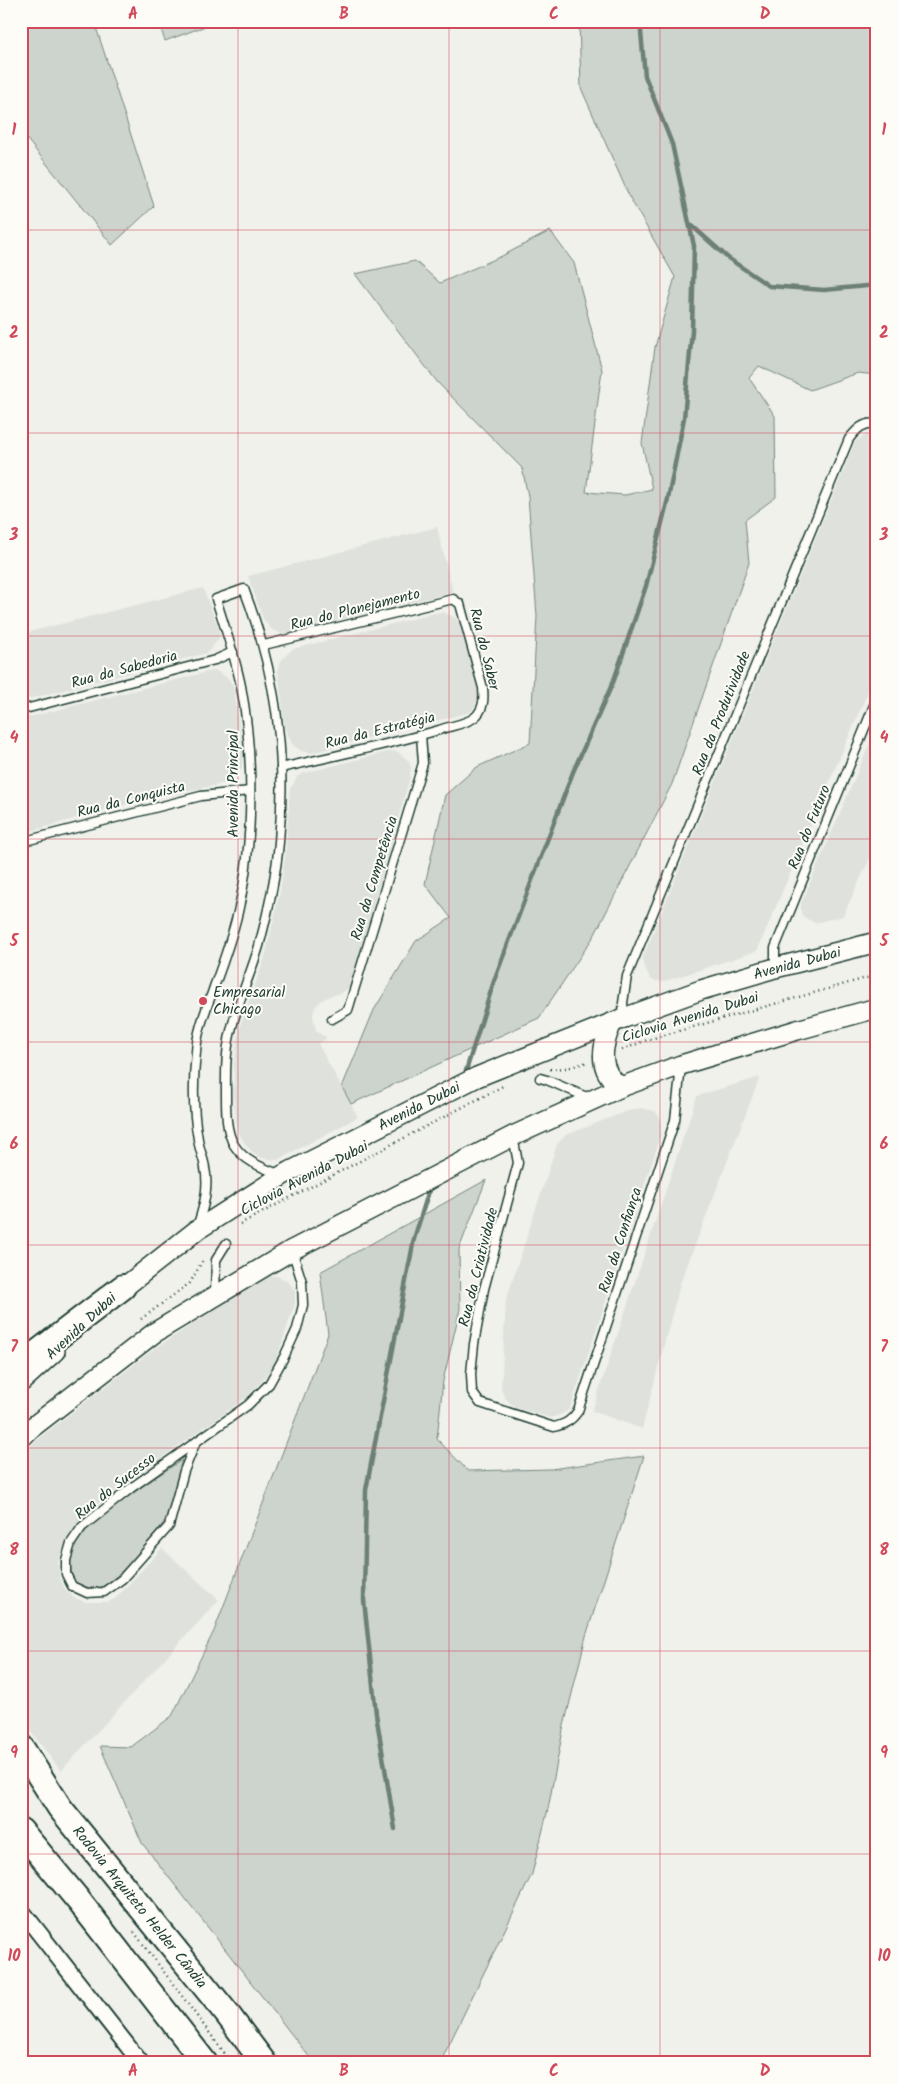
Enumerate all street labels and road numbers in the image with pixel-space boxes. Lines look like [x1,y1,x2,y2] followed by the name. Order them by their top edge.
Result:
[288,582,423,638] street label: Rua do Planejamento
[462,606,506,694] street label: Rua do Saber
[68,644,180,696] street label: Rua da Sabedoria
[686,647,758,779] street label: Rua da Produtividade
[323,706,438,756] street label: Rua da Estratégia
[222,730,246,838] street label: Avenida Principal
[75,775,188,825] street label: Rua da Conquista
[782,781,838,873] street label: Rua do Futuro
[345,813,405,943] street label: Rua da Competência
[751,940,845,987] street label: Avenida Dubai
[619,985,763,1050] street label: Ciclovia Avenida Dubai
[374,1075,466,1138] street label: Avenida Dubai
[236,1134,374,1223] street label: Ciclovia Avenida Dubai
[593,1184,649,1296] street label: Rua da Confiança
[453,1205,505,1329] street label: Rua da Criatividade
[41,1286,124,1366] street label: Avenida Dubai
[70,1447,162,1526] street label: Rua do Sucesso
[66,1821,213,1994] street label: Rodovia Arquiteto Helder Cândia

